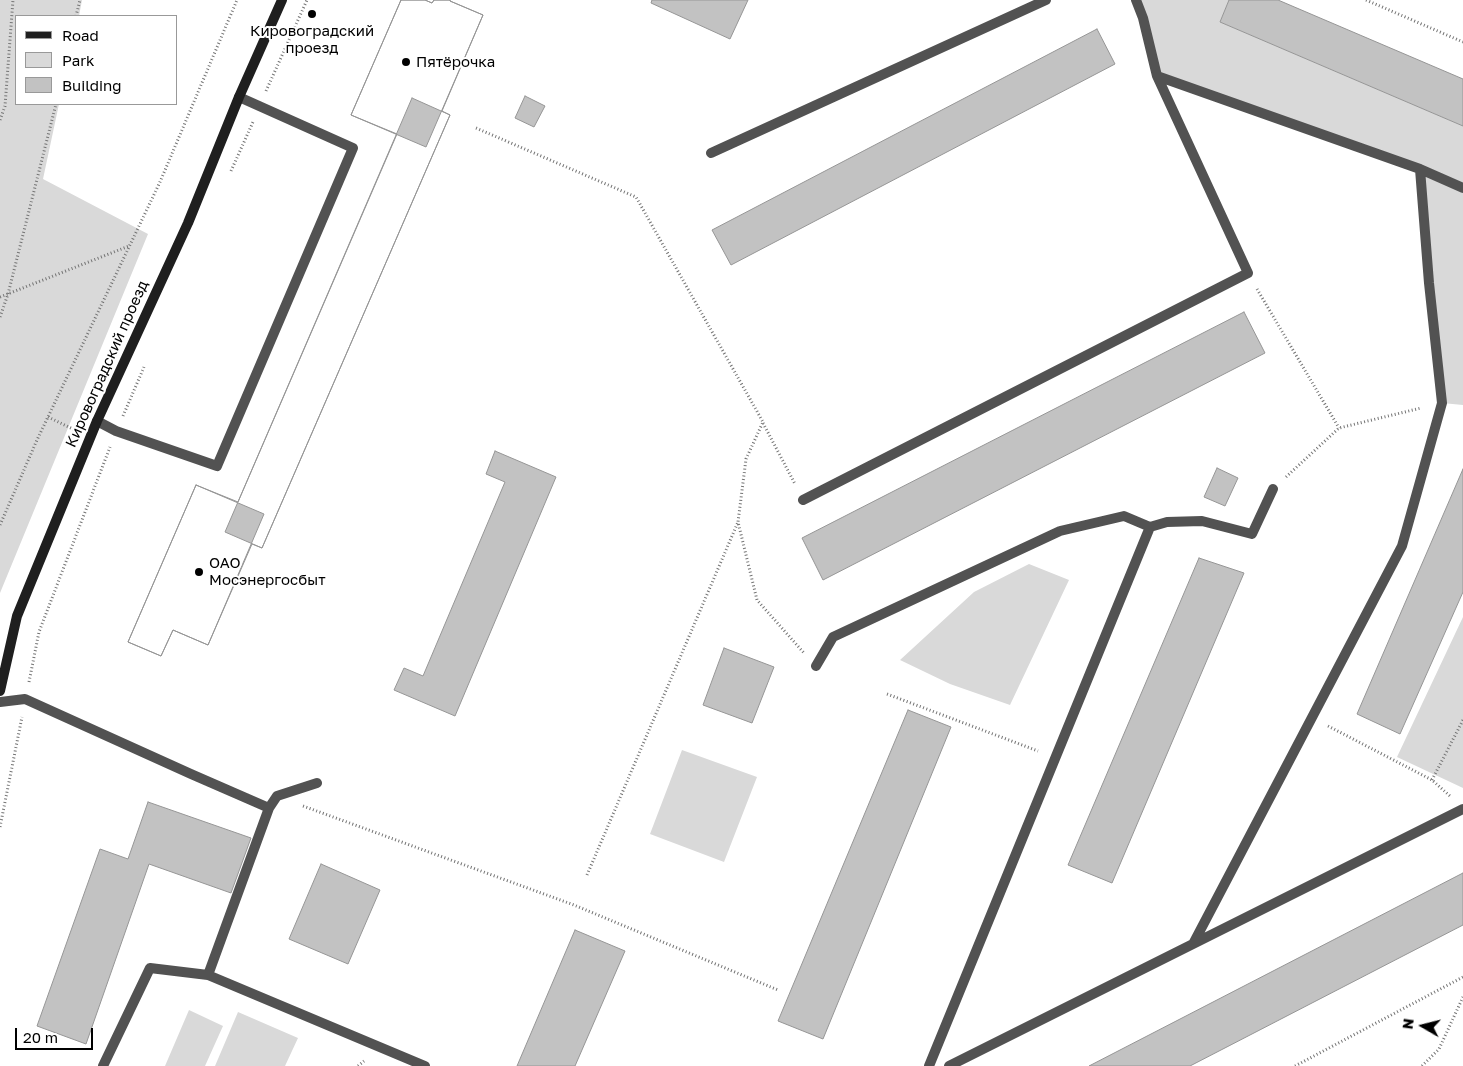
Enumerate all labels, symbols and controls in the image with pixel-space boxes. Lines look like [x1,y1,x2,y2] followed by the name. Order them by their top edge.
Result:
[306,8,318,20] marker: Кировоградский проезд
[15,15,178,105] legend
[250,22,374,57] place label: Кировоградский проезд
[62,26,99,44] text: Road
[62,51,94,69] text: Park
[416,53,495,71] place label: Пятёрочка
[400,56,412,68] marker: Пятёрочка
[62,76,122,94] text: Building
[62,278,152,450] street label: Кировоградский проезд
[209,554,325,589] place label: ОАО Мосэнергосбыт
[193,566,205,578] marker: ОАО Мосэнергосбыт
[1398,1001,1448,1051] north arrow
[1398,1017,1417,1030] text: N
[18,1018,95,1050] scale bar
[23,1028,58,1046] text: 20 m

